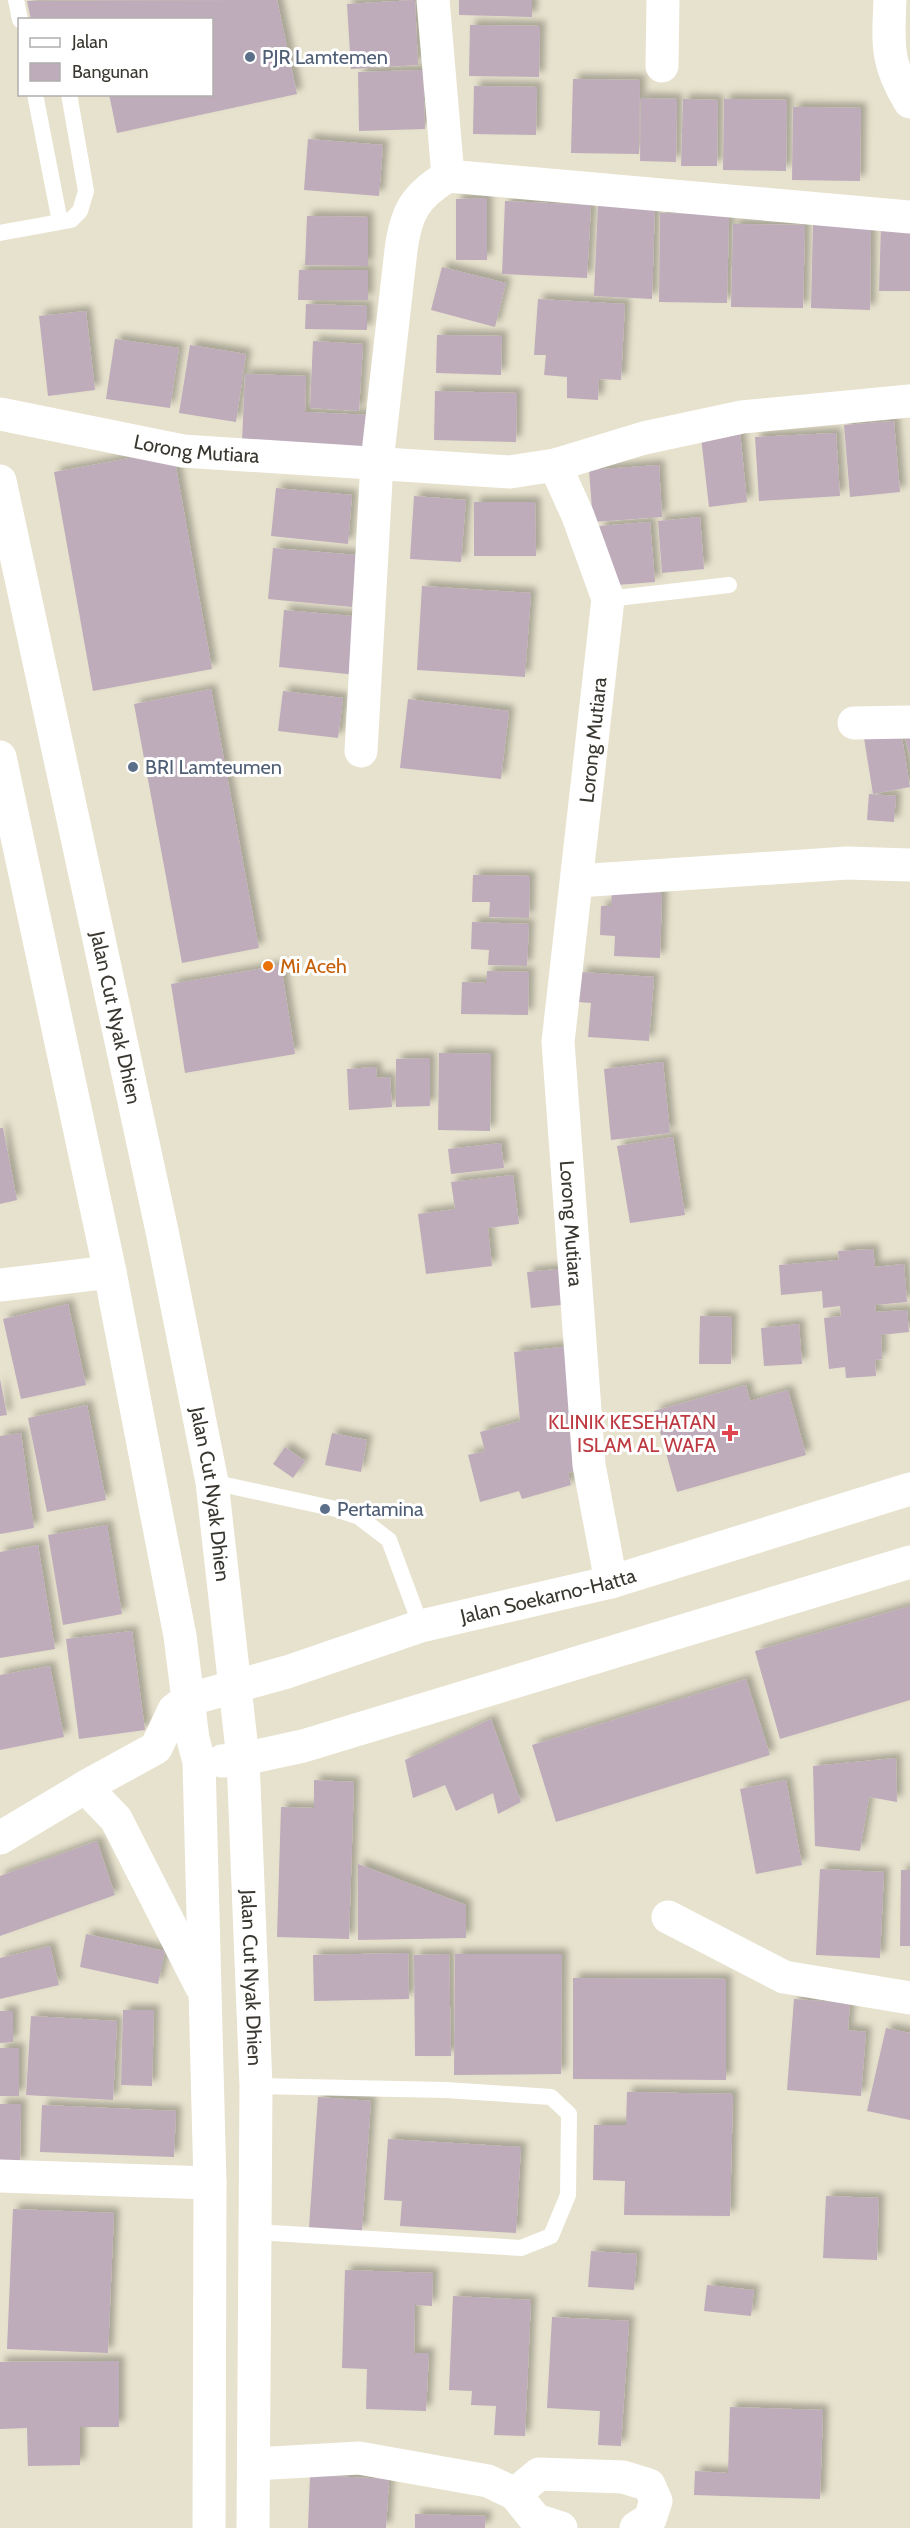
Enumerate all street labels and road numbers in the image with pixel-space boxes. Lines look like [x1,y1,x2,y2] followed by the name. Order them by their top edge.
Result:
[132,429,261,468] street label: Lorong Mutiara
[574,676,612,804] street label: Lorong Mutiara
[85,928,146,1106] street label: Jalan Cut Nyak Dhien
[555,1160,588,1288] street label: Lorong Mutiara
[185,1404,235,1583] street label: Jalan Cut Nyak Dhien
[457,1563,639,1629] street label: Jalan Soekarno-Hatta
[236,1888,267,2066] street label: Jalan Cut Nyak Dhien

